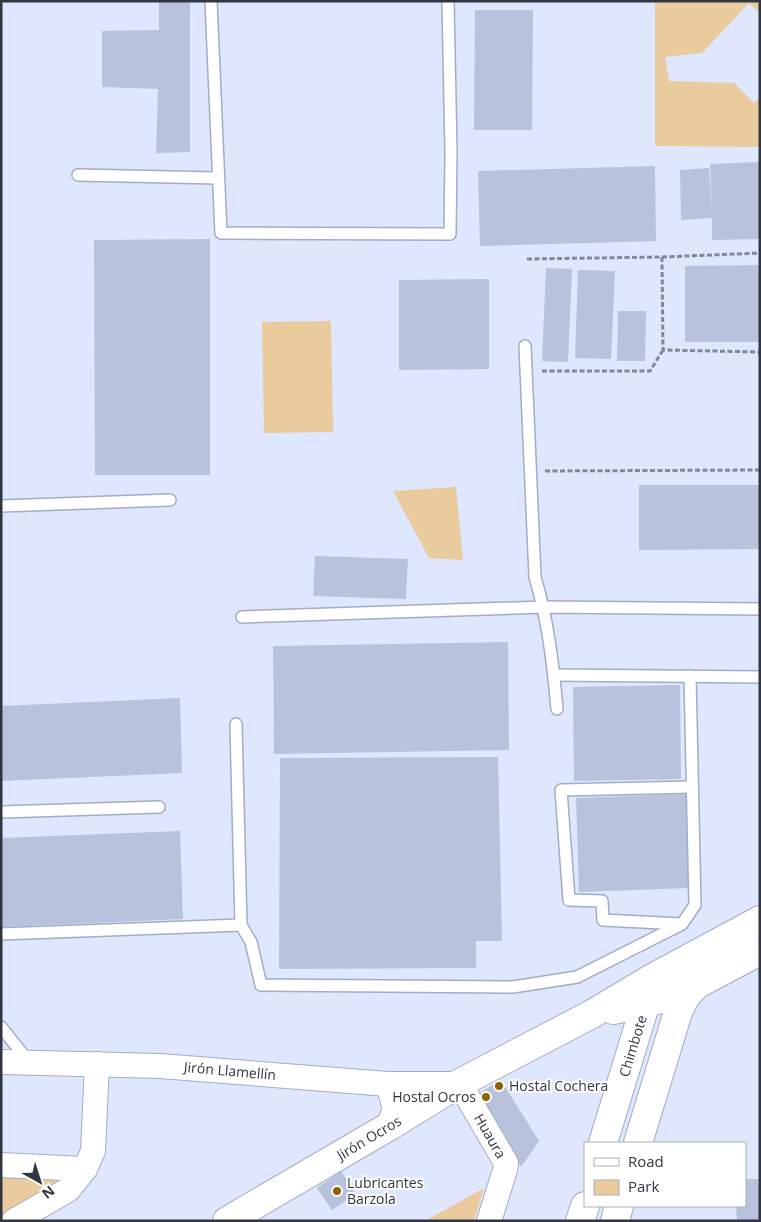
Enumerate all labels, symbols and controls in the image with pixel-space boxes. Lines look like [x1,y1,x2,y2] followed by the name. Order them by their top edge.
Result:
[614,1012,651,1079] street label: Chimbote
[181,1057,277,1084] street label: Jirón Llamellín
[509,1076,608,1095] place label: Hostal Cochera
[493,1080,505,1092] marker: Hostal Cochera
[392,1087,476,1106] place label: Hostal Ocros
[480,1091,492,1103] marker: Hostal Ocros
[470,1110,511,1162] street label: Huaura
[331,1111,405,1165] street label: Jirón Ocros
[584,1142,746,1207] legend
[628,1151,664,1171] text: Road
[15,1157,65,1207] north arrow
[347,1173,424,1208] place label: Lubricantes Barzola
[628,1176,659,1196] text: Park
[38,1182,59,1203] text: N
[331,1185,343,1197] marker: Lubricantes Barzola

